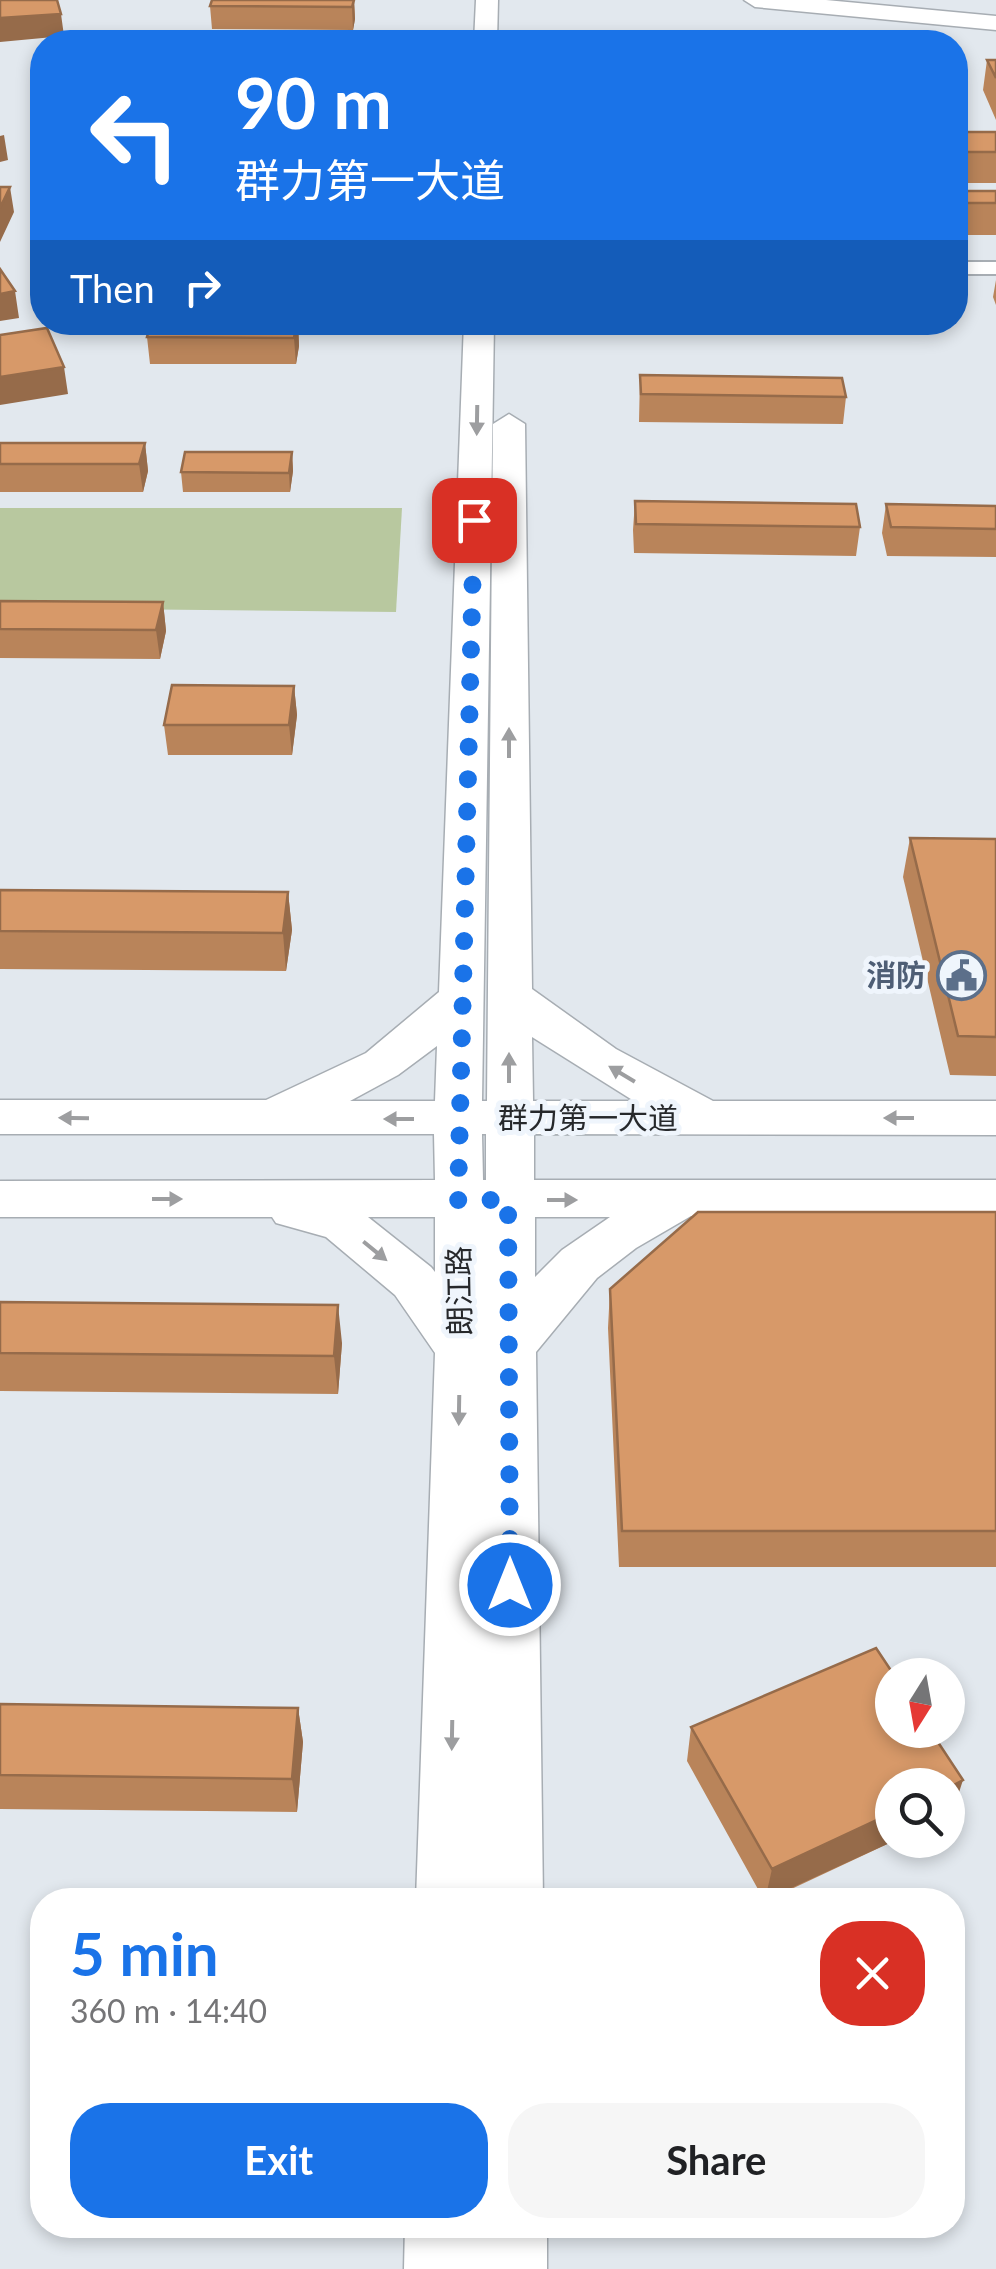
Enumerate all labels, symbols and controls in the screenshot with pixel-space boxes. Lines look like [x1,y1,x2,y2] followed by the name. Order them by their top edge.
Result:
[235,60,392,144] text: 90 m
[70,70,200,200] icon: left
[235,153,505,207] text: 群力第一大道
[175,260,230,315] icon: right
[70,265,155,311] text: Then
[469,404,485,436] one-way arrow
[432,478,517,563] pin
[447,493,502,548] icon: arrive
[501,726,517,758] one-way arrow
[935,950,987,1002] public building icon: 消防
[866,956,926,992] place label: 消防
[500,1051,516,1083] one-way arrow
[608,1066,636,1083] one-way arrow
[498,1099,678,1135] street label: 群力第一大道
[57,1110,89,1126] one-way arrow
[882,1110,914,1126] one-way arrow
[382,1111,414,1127] one-way arrow
[152,1191,184,1207] one-way arrow
[547,1192,579,1208] one-way arrow
[362,1239,388,1261] one-way arrow
[439,1246,477,1336] street label: 朗江路
[451,1394,467,1426] one-way arrow
[458,1533,562,1637] position arrow
[875,1658,965,1748] north arrow
[875,1658,965,1858] map controls
[443,1719,459,1751] one-way arrow
[875,1768,965,1858] button: search
[70,1917,219,1989] text: 5 min
[820,1921,925,2026] button: close
[70,1991,267,2030] text: 360 m · 14:40
[70,2103,488,2218] button: Exit
[508,2103,925,2218] button: Share

